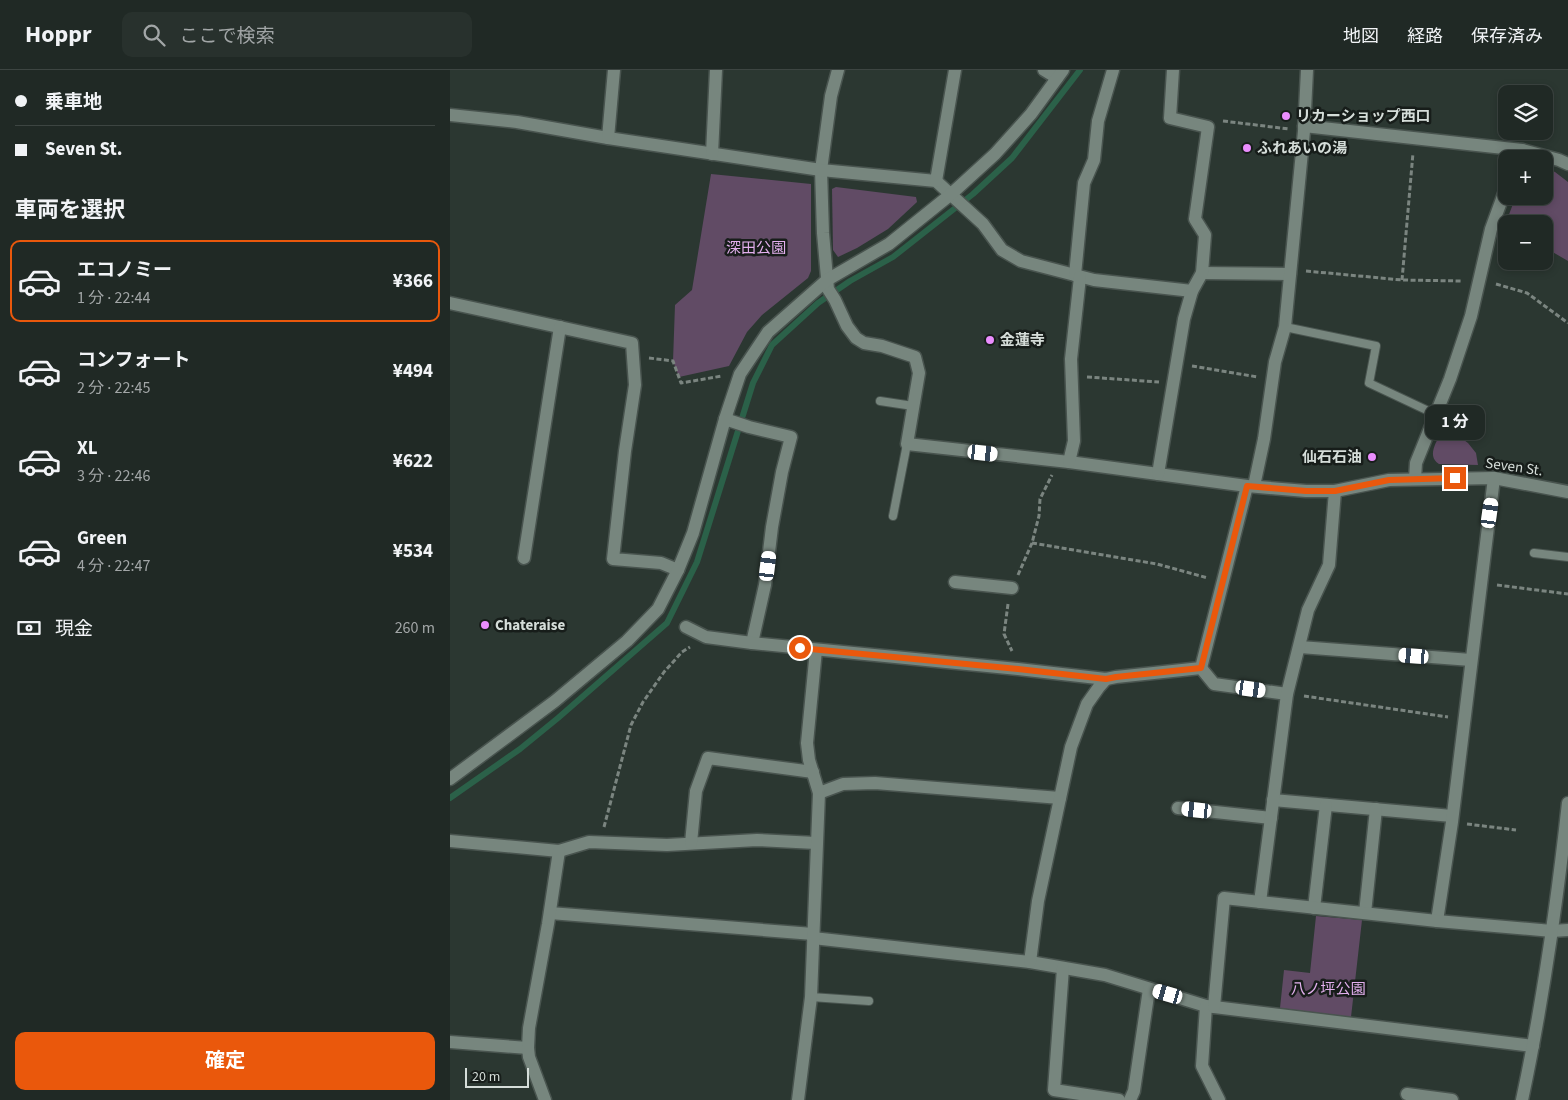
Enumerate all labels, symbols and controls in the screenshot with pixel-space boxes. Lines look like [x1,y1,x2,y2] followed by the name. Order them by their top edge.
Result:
[122,12,472,57] search box
[25,17,92,52] text: Hoppr
[140,21,168,49] icon: search
[180,23,275,50] text: ここで検索
[1343,24,1379,49] text: 地図
[1407,24,1443,49] text: 経路
[1471,24,1543,49] text: 保存済み
[1498,85,1553,270] map controls
[1498,85,1553,140] button: layers
[45,89,102,116] text: 乗車地
[1296,106,1431,127] place label: リカーショップ西口
[1280,110,1292,122] marker: リカーショップ西口
[45,136,122,163] text: Seven St.
[1257,138,1347,159] place label: ふれあいの湯
[1241,142,1253,154] marker: ふれあいの湯
[1498,150,1553,205] button: +
[15,194,125,226] text: 車両を選択
[1498,215,1553,270] button: −
[726,238,786,259] park label: 深田公園
[77,257,172,284] text: エコノミー
[17,259,62,304] icon: car
[393,268,433,295] text: ¥366
[77,287,150,309] text: 1 分 · 22:44
[1000,330,1045,351] place label: 金蓮寺
[984,334,996,346] marker: 金蓮寺
[77,347,190,374] text: コンフォート
[17,349,62,394] icon: car
[393,358,433,385] text: ¥494
[77,377,150,399] text: 2 分 · 22:45
[1425,406,1485,440] callout: 1 分
[1441,411,1469,433] text: 1 分
[77,435,98,462] text: XL
[17,439,62,484] icon: car
[967,444,998,462] car
[1302,447,1362,468] place label: 仙石石油
[393,448,433,475] text: ¥622
[1366,451,1378,463] marker: 仙石石油
[1484,453,1544,481] street label: Seven St.
[77,465,150,487] text: 3 分 · 22:46
[1444,467,1466,489] route end
[1480,497,1499,529] car
[77,525,127,552] text: Green
[17,529,62,574] icon: car
[393,538,433,565] text: ¥534
[758,550,777,582] car
[77,555,150,577] text: 4 分 · 22:47
[15,614,43,642] icon: cash
[495,615,565,636] place label: Chateraise
[55,616,93,643] text: 現金
[395,617,435,639] text: 260 m
[479,619,491,631] marker: Chateraise
[789,637,811,659] route start
[1398,647,1429,665] car
[1235,679,1266,699] car
[1181,801,1212,819] car
[1290,979,1366,1000] park label: 八ノ坪公園
[1151,983,1184,1005] car
[15,1032,435,1090] button: 確定
[465,1065,529,1088] scale bar
[472,1067,500,1087] text: 20 m

